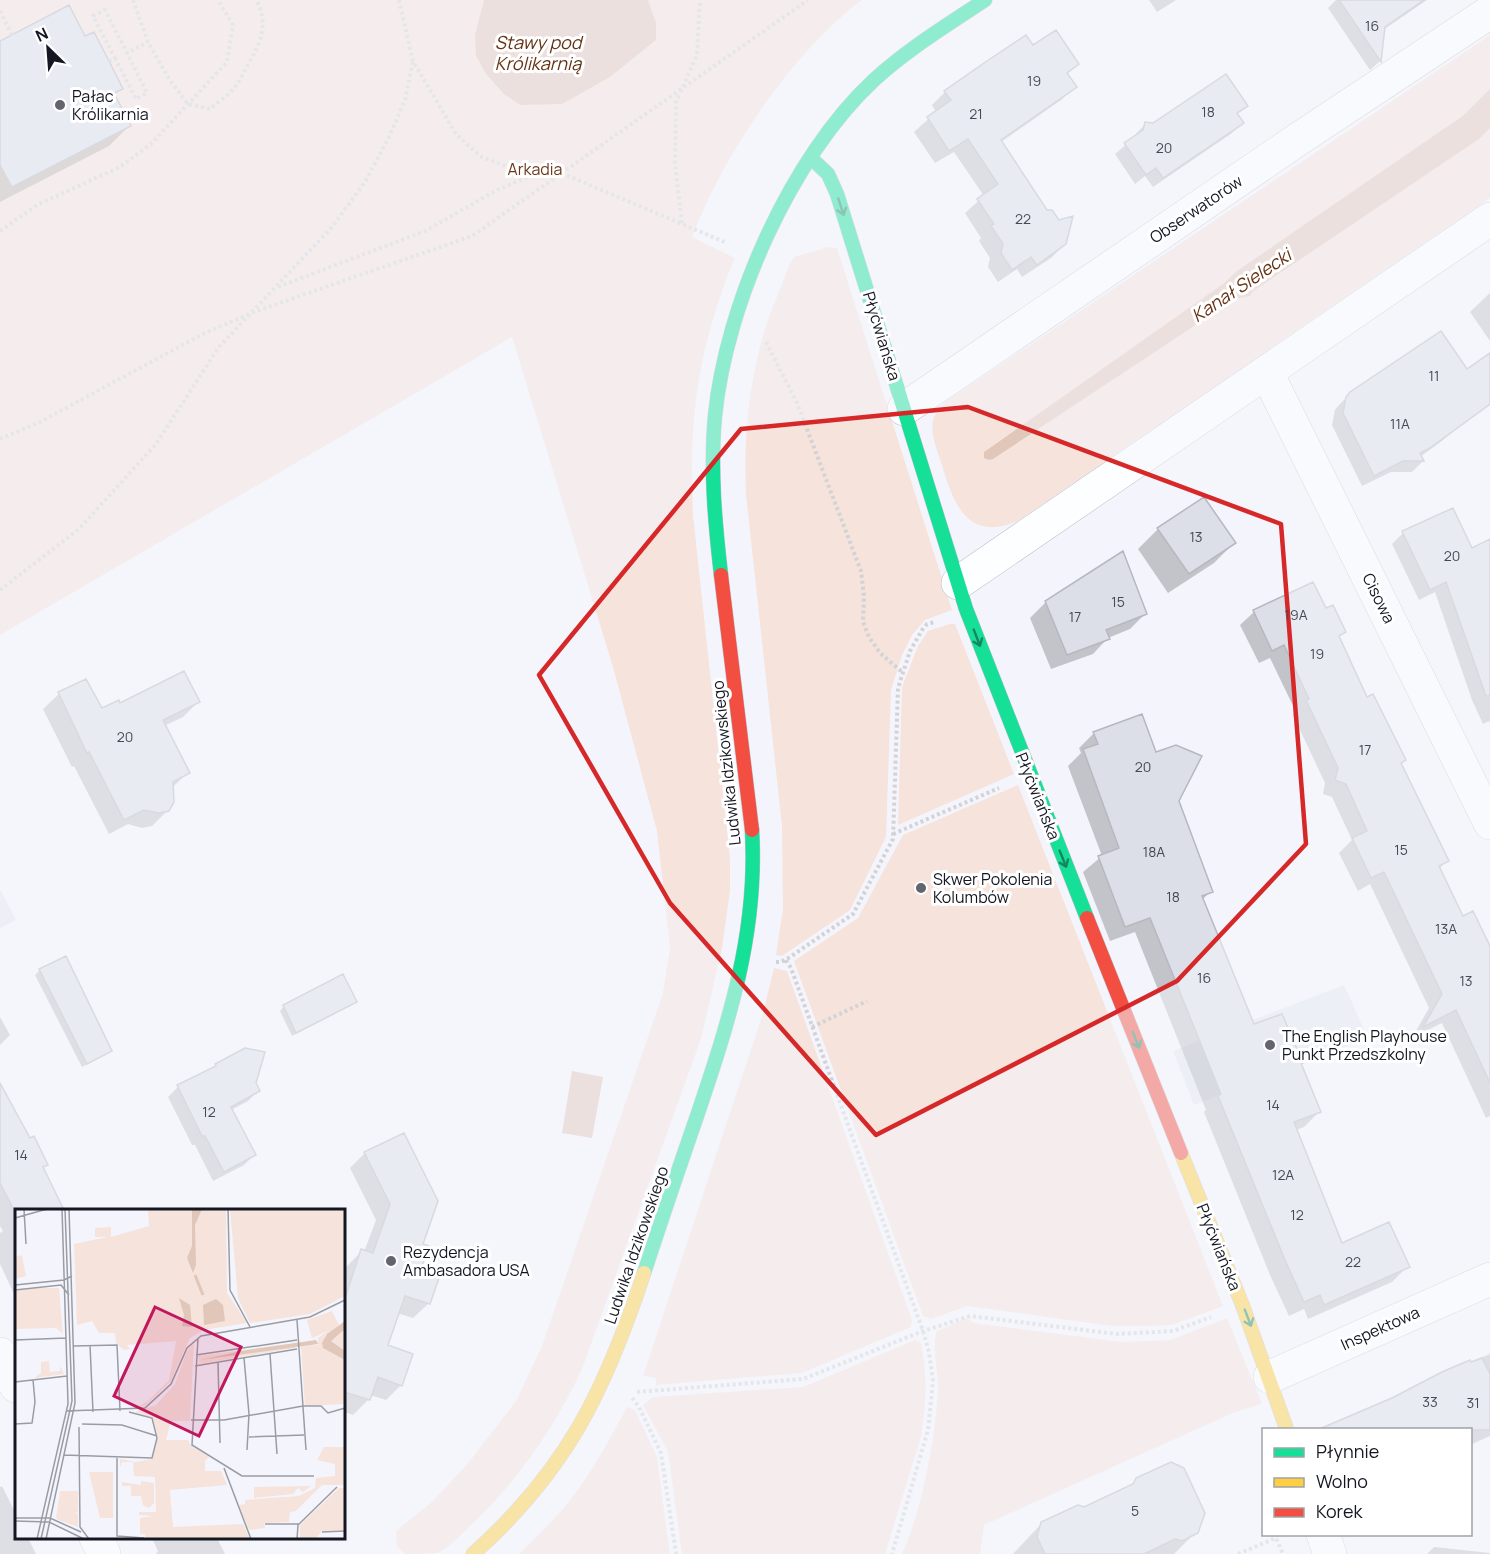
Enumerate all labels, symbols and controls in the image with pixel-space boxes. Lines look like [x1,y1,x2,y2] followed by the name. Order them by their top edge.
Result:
[1365,16,1379,35] house number: 16
[18,18,78,78] north arrow
[32,22,52,47] text: N
[495,30,584,75] water label: Stawy pod Królikarnią
[1027,71,1041,90] house number: 19
[72,85,149,125] place label: Pałac Królikarnia
[53,98,67,112] marker: Pałac Królikarnia
[1201,102,1215,121] house number: 18
[969,104,983,123] house number: 21
[1156,138,1172,157] house number: 20
[508,158,562,180] park label: Arkadia
[1145,170,1247,248] street label: Obserwatorów
[836,197,847,216] one-way arrow
[1015,209,1031,228] house number: 22
[1186,241,1298,327] water label: Kanał Sielecki
[858,289,906,383] street label: Płyćwiańska
[1429,366,1439,385] house number: 11
[1390,414,1410,433] house number: 11A
[1189,527,1203,546] house number: 13
[1444,546,1460,565] house number: 20
[1357,569,1401,627] street label: Cisowa
[1111,592,1125,611] house number: 15
[1284,605,1308,624] house number: 19A
[1069,607,1081,626] house number: 17
[972,628,983,647] one-way arrow
[1310,644,1324,663] house number: 19
[706,679,746,847] street label: Ludwika Idzikowskiego
[117,727,133,746] house number: 20
[1359,740,1371,759] house number: 17
[1011,749,1065,843] street label: Płyćwiańska
[1135,757,1151,776] house number: 20
[1394,840,1408,859] house number: 15
[1143,842,1165,861] house number: 18A
[1058,849,1069,868] one-way arrow
[933,868,1052,908] place label: Skwer Pokolenia Kolumbów
[914,881,928,895] marker: Skwer Pokolenia Kolumbów
[1166,887,1180,906] house number: 18
[1435,919,1457,938] house number: 13A
[1197,968,1211,987] house number: 16
[1459,971,1473,990] house number: 13
[1282,1025,1447,1065] place label: The English Playhouse Punkt Przedszkolny
[1131,1030,1142,1048] one-way arrow
[1263,1038,1277,1052] marker: The English Playhouse Punkt Przedszkolny
[1266,1095,1280,1114] house number: 14
[202,1102,216,1121] house number: 12
[14,1145,28,1164] house number: 14
[599,1163,673,1327] street label: Ludwika Idzikowskiego
[1272,1165,1294,1184] house number: 12A
[1192,1200,1246,1294] street label: Płyćwiańska
[1290,1205,1304,1224] house number: 12
[15,1209,345,1539] inset map
[403,1241,530,1281] place label: Rezydencja Ambasadora USA
[1345,1252,1361,1271] house number: 22
[384,1254,398,1268] marker: Rezydencja Ambasadora USA
[1337,1301,1423,1355] street label: Inspektowa
[1243,1308,1254,1327] one-way arrow
[1422,1392,1438,1411] house number: 33
[1466,1393,1480,1412] house number: 31
[1262,1428,1472,1536] legend
[1316,1439,1379,1463] text: Płynnie
[1316,1469,1368,1493] text: Wolno
[1316,1499,1363,1523] text: Korek
[1131,1501,1139,1520] house number: 5

